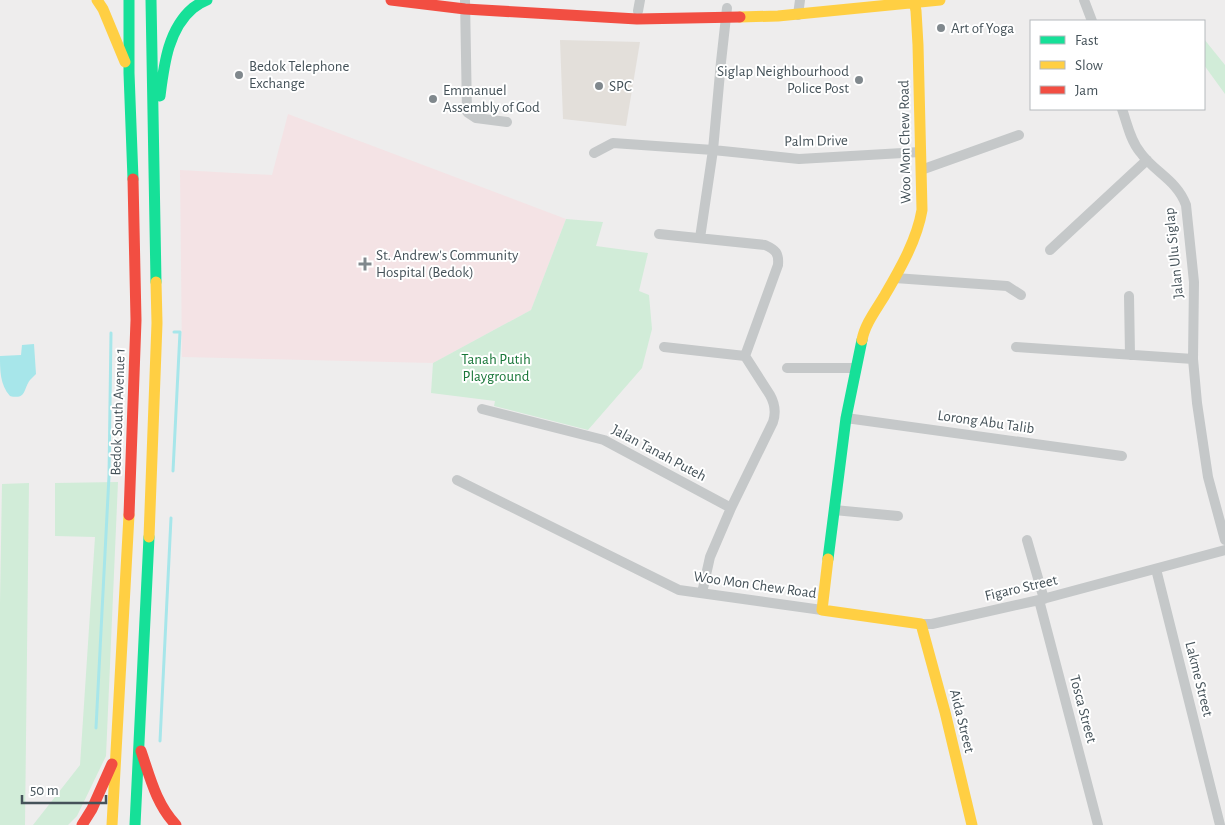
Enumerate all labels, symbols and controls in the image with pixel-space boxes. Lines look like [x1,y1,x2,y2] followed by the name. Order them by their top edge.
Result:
[1030,20,1205,110] legend
[951,21,1014,36] place label: Art of Yoga
[935,22,947,34] marker: Art of Yoga
[1075,33,1099,48] text: Fast
[1075,58,1103,73] text: Slow
[249,59,350,91] place label: Bedok Telephone Exchange
[717,64,849,96] place label: Siglap Neighbourhood Police Post
[233,69,245,81] marker: Bedok Telephone Exchange
[853,74,865,86] marker: Siglap Neighbourhood Police Post
[609,79,632,94] place label: SPC
[593,80,605,92] marker: SPC
[896,80,914,204] street label: Woo Mon Chew Road
[443,83,540,115] place label: Emmanuel Assembly of God
[1075,83,1098,98] text: Jam
[427,93,439,105] marker: Emmanuel Assembly of God
[784,133,848,149] street label: Palm Drive
[1162,207,1186,299] street label: Jalan Ulu Siglap
[376,248,519,280] place label: St. Andrew's Community Hospital (Bedok)
[358,257,372,271] marker: St. Andrew's Community Hospital (Bedok)
[108,348,128,476] street label: Bedok South Avenue 1
[461,352,531,384] park label: Tanah Putih Playground
[937,408,1036,436] street label: Lorong Abu Talib
[609,422,709,484] street label: Jalan Tanah Puteh
[693,569,818,601] street label: Woo Mon Chew Road
[983,572,1059,604] street label: Figaro Street
[1182,640,1216,718] street label: Lakme Street
[1067,673,1099,745] street label: Tosca Street
[947,688,977,754] street label: Aida Street
[22,772,106,804] scale bar
[30,783,59,798] text: 50 m

